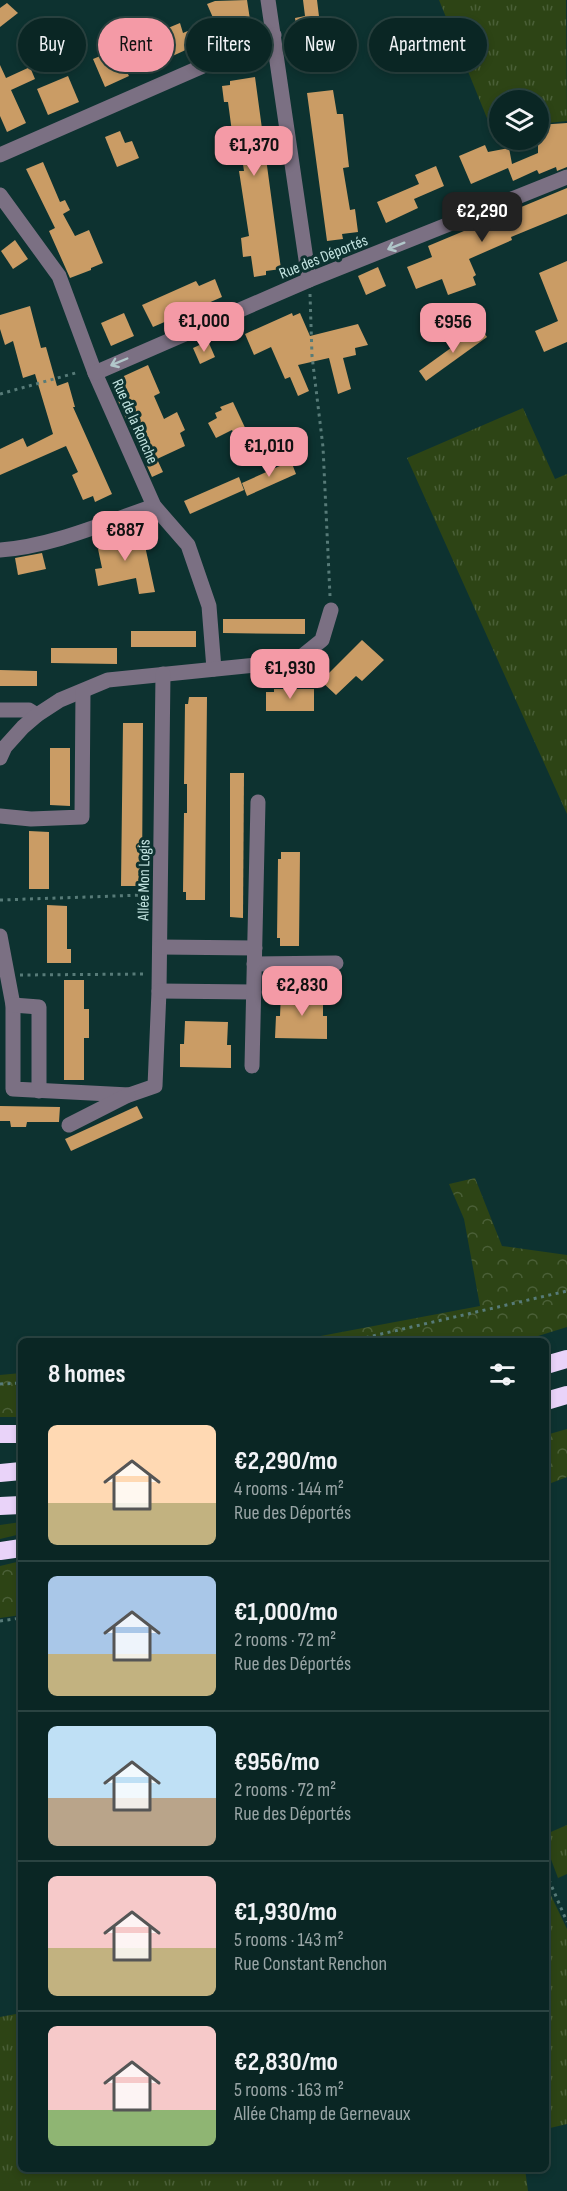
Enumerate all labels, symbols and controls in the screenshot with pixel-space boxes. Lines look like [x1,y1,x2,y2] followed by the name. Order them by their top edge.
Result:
[18,18,86,72] chip: Buy
[98,18,174,72] chip: Rent
[186,18,272,72] chip: Filters
[284,18,357,72] chip: New
[369,18,487,72] chip: Apartment
[489,90,549,150] map controls
[489,90,549,150] button: layers
[205,126,303,177] pin: €1,370
[229,133,279,157] text: €1,370
[433,192,531,243] pin: €2,290
[456,199,508,223] text: €2,290
[277,231,371,284] street label: Rue des Déportés
[387,241,406,252] one-way arrow
[155,302,253,353] pin: €1,000
[417,303,489,354] pin: €956
[178,309,230,333] text: €1,000
[434,310,472,334] text: €956
[111,357,129,369] one-way arrow
[107,376,162,467] street label: Rue de la Ronche
[220,427,318,478] pin: €1,010
[244,434,294,458] text: €1,010
[89,511,161,562] pin: €887
[106,518,144,542] text: €887
[241,649,339,700] pin: €1,930
[264,656,316,680] text: €1,930
[134,839,155,922] street label: Allée Mon Logis
[253,966,351,1017] pin: €2,830
[276,973,328,997] text: €2,830
[486,1358,519,1391] icon: filters
[48,1359,126,1390] text: 8 homes
[234,1446,338,1477] text: €2,290/mo
[96,1449,168,1521] icon: home
[234,1477,344,1501] text: 4 rooms · 144 m²
[234,1501,351,1525] text: Rue des Déportés
[234,1597,338,1628] text: €1,000/mo
[96,1600,168,1672] icon: home
[234,1628,336,1652] text: 2 rooms · 72 m²
[234,1652,351,1676] text: Rue des Déportés
[234,1747,320,1778] text: €956/mo
[96,1750,168,1822] icon: home
[234,1778,336,1802] text: 2 rooms · 72 m²
[234,1802,351,1826] text: Rue des Déportés
[234,1897,337,1928] text: €1,930/mo
[96,1900,168,1972] icon: home
[234,1928,344,1952] text: 5 rooms · 143 m²
[234,1952,387,1976] text: Rue Constant Renchon
[234,2047,338,2078] text: €2,830/mo
[96,2050,168,2122] icon: home
[234,2078,344,2102] text: 5 rooms · 163 m²
[234,2102,411,2126] text: Allée Champ de Gernevaux

